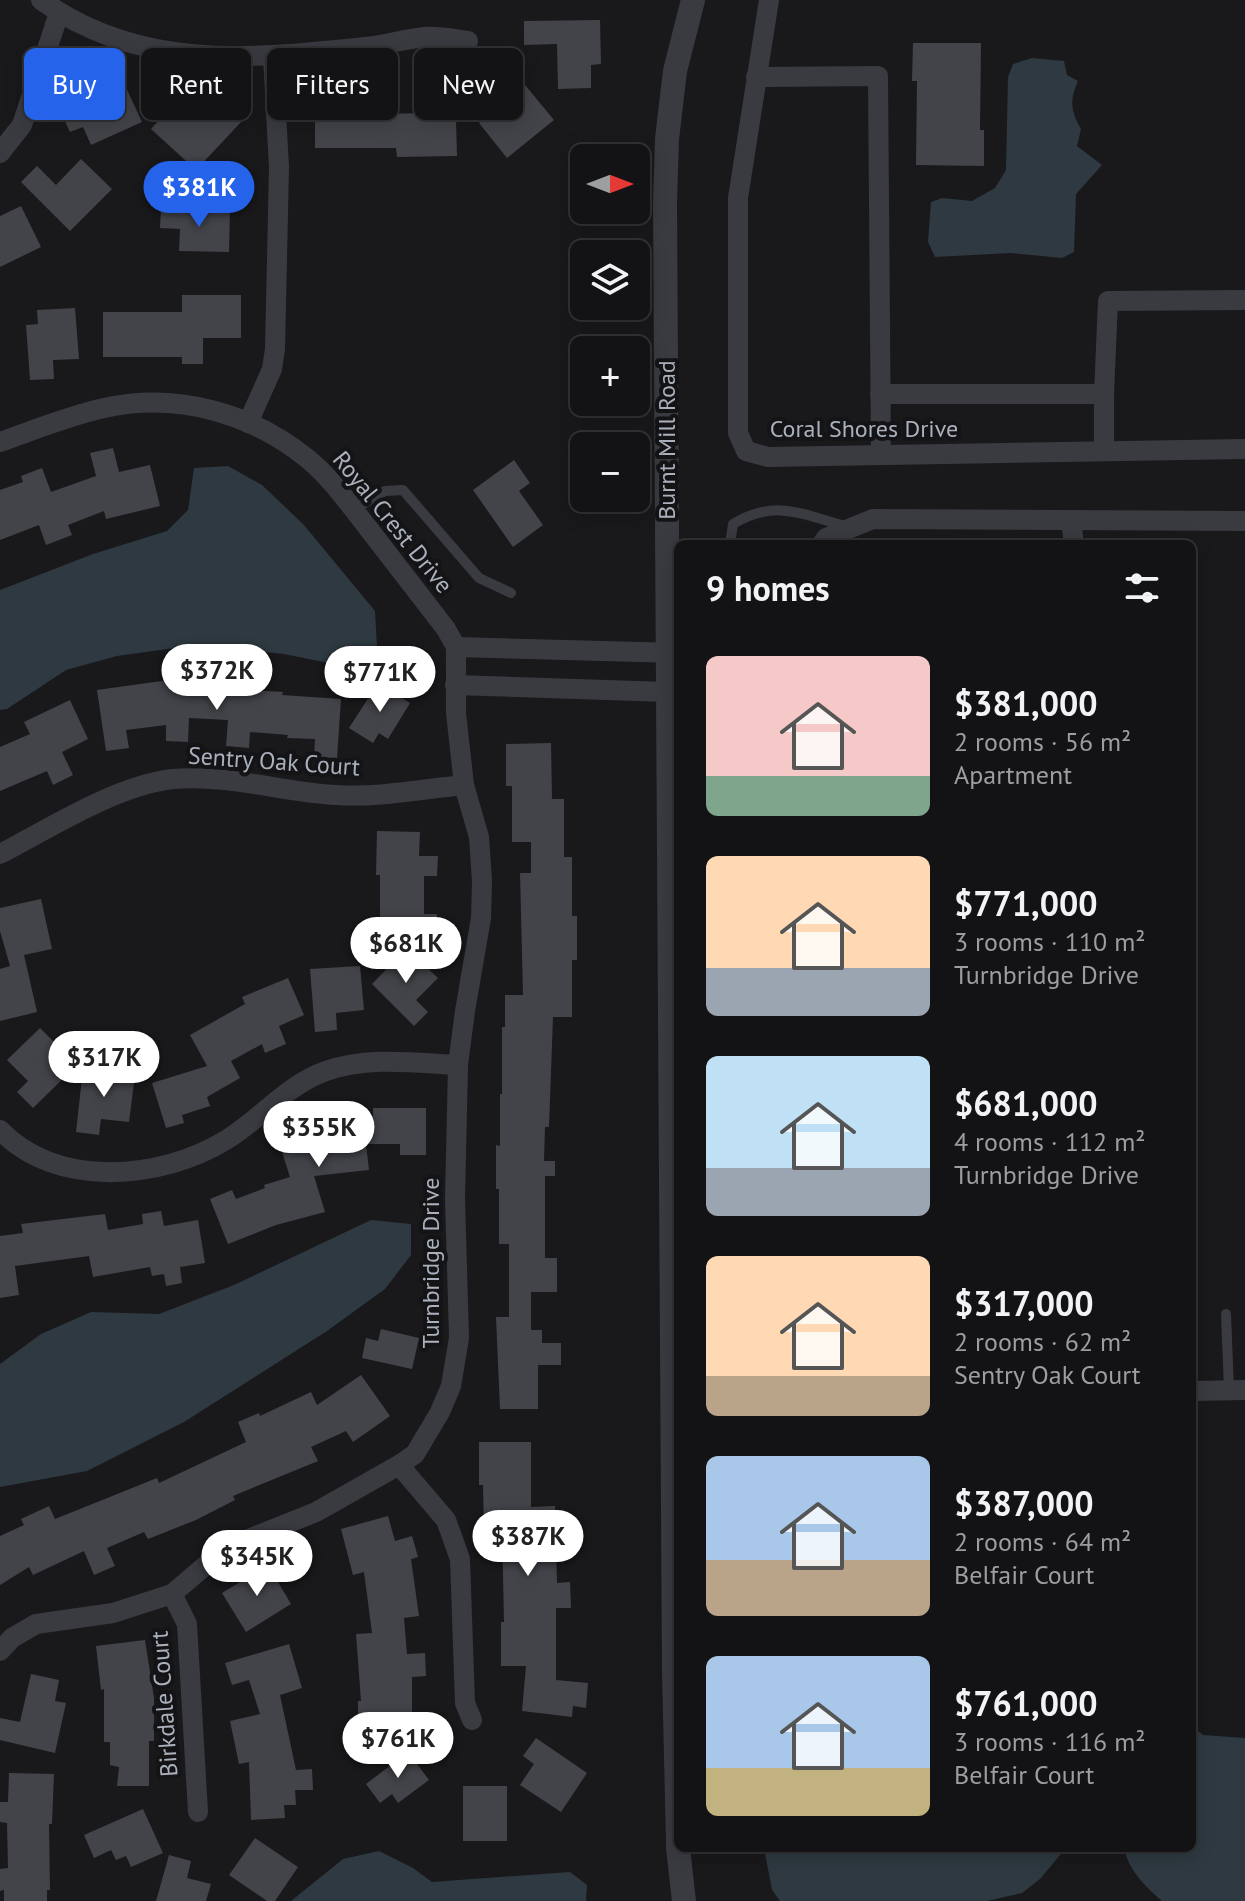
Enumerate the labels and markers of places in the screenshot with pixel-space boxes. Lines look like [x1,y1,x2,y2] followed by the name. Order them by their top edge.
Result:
[143,161,255,229] pin: $381K
[161,644,273,712] pin: $372K
[324,646,436,714] pin: $771K
[350,917,462,985] pin: $681K
[48,1031,160,1099] pin: $317K
[263,1101,375,1169] pin: $355K
[472,1510,584,1578] pin: $387K
[201,1530,313,1598] pin: $345K
[342,1712,454,1780] pin: $761K

